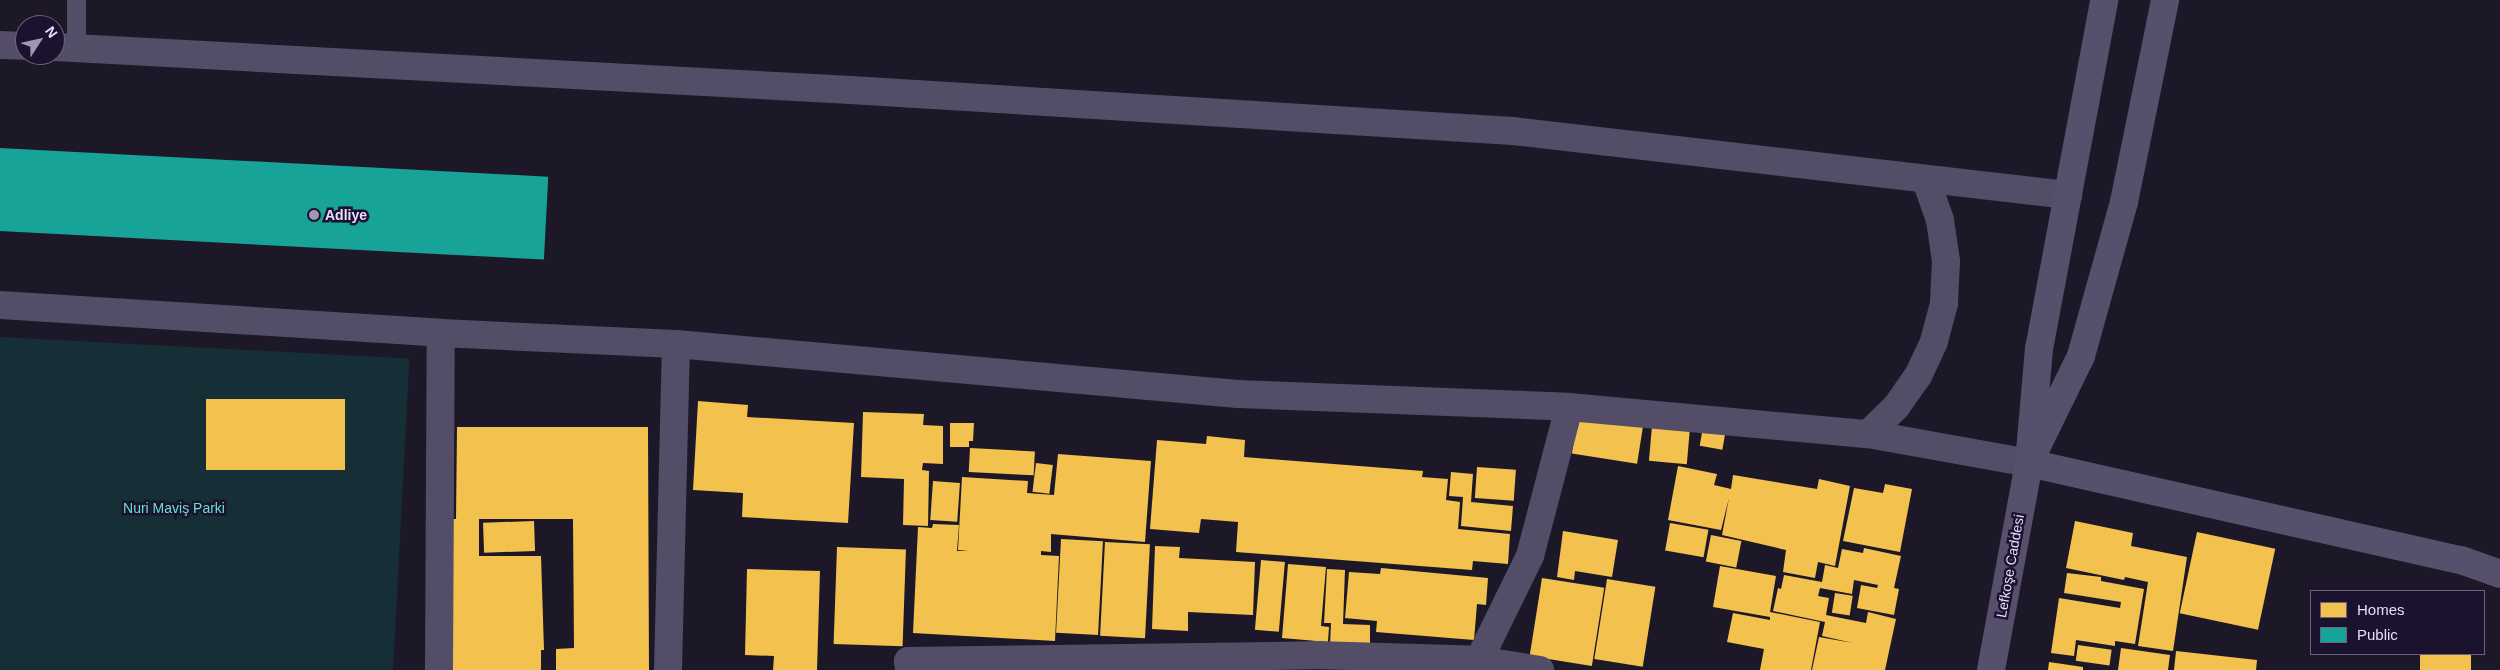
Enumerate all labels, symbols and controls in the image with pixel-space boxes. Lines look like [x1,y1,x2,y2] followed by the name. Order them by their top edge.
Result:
[15,15,65,65] north arrow
[42,23,61,41] text: N
[325,207,367,223] place label: Adliye
[307,208,321,222] marker: Adliye
[123,500,225,516] park label: Nuri Maviş Parki
[1993,513,2027,619] street label: Lefkoşe Caddesi
[2310,590,2485,655] legend
[2357,601,2405,618] text: Homes
[2357,626,2398,643] text: Public

